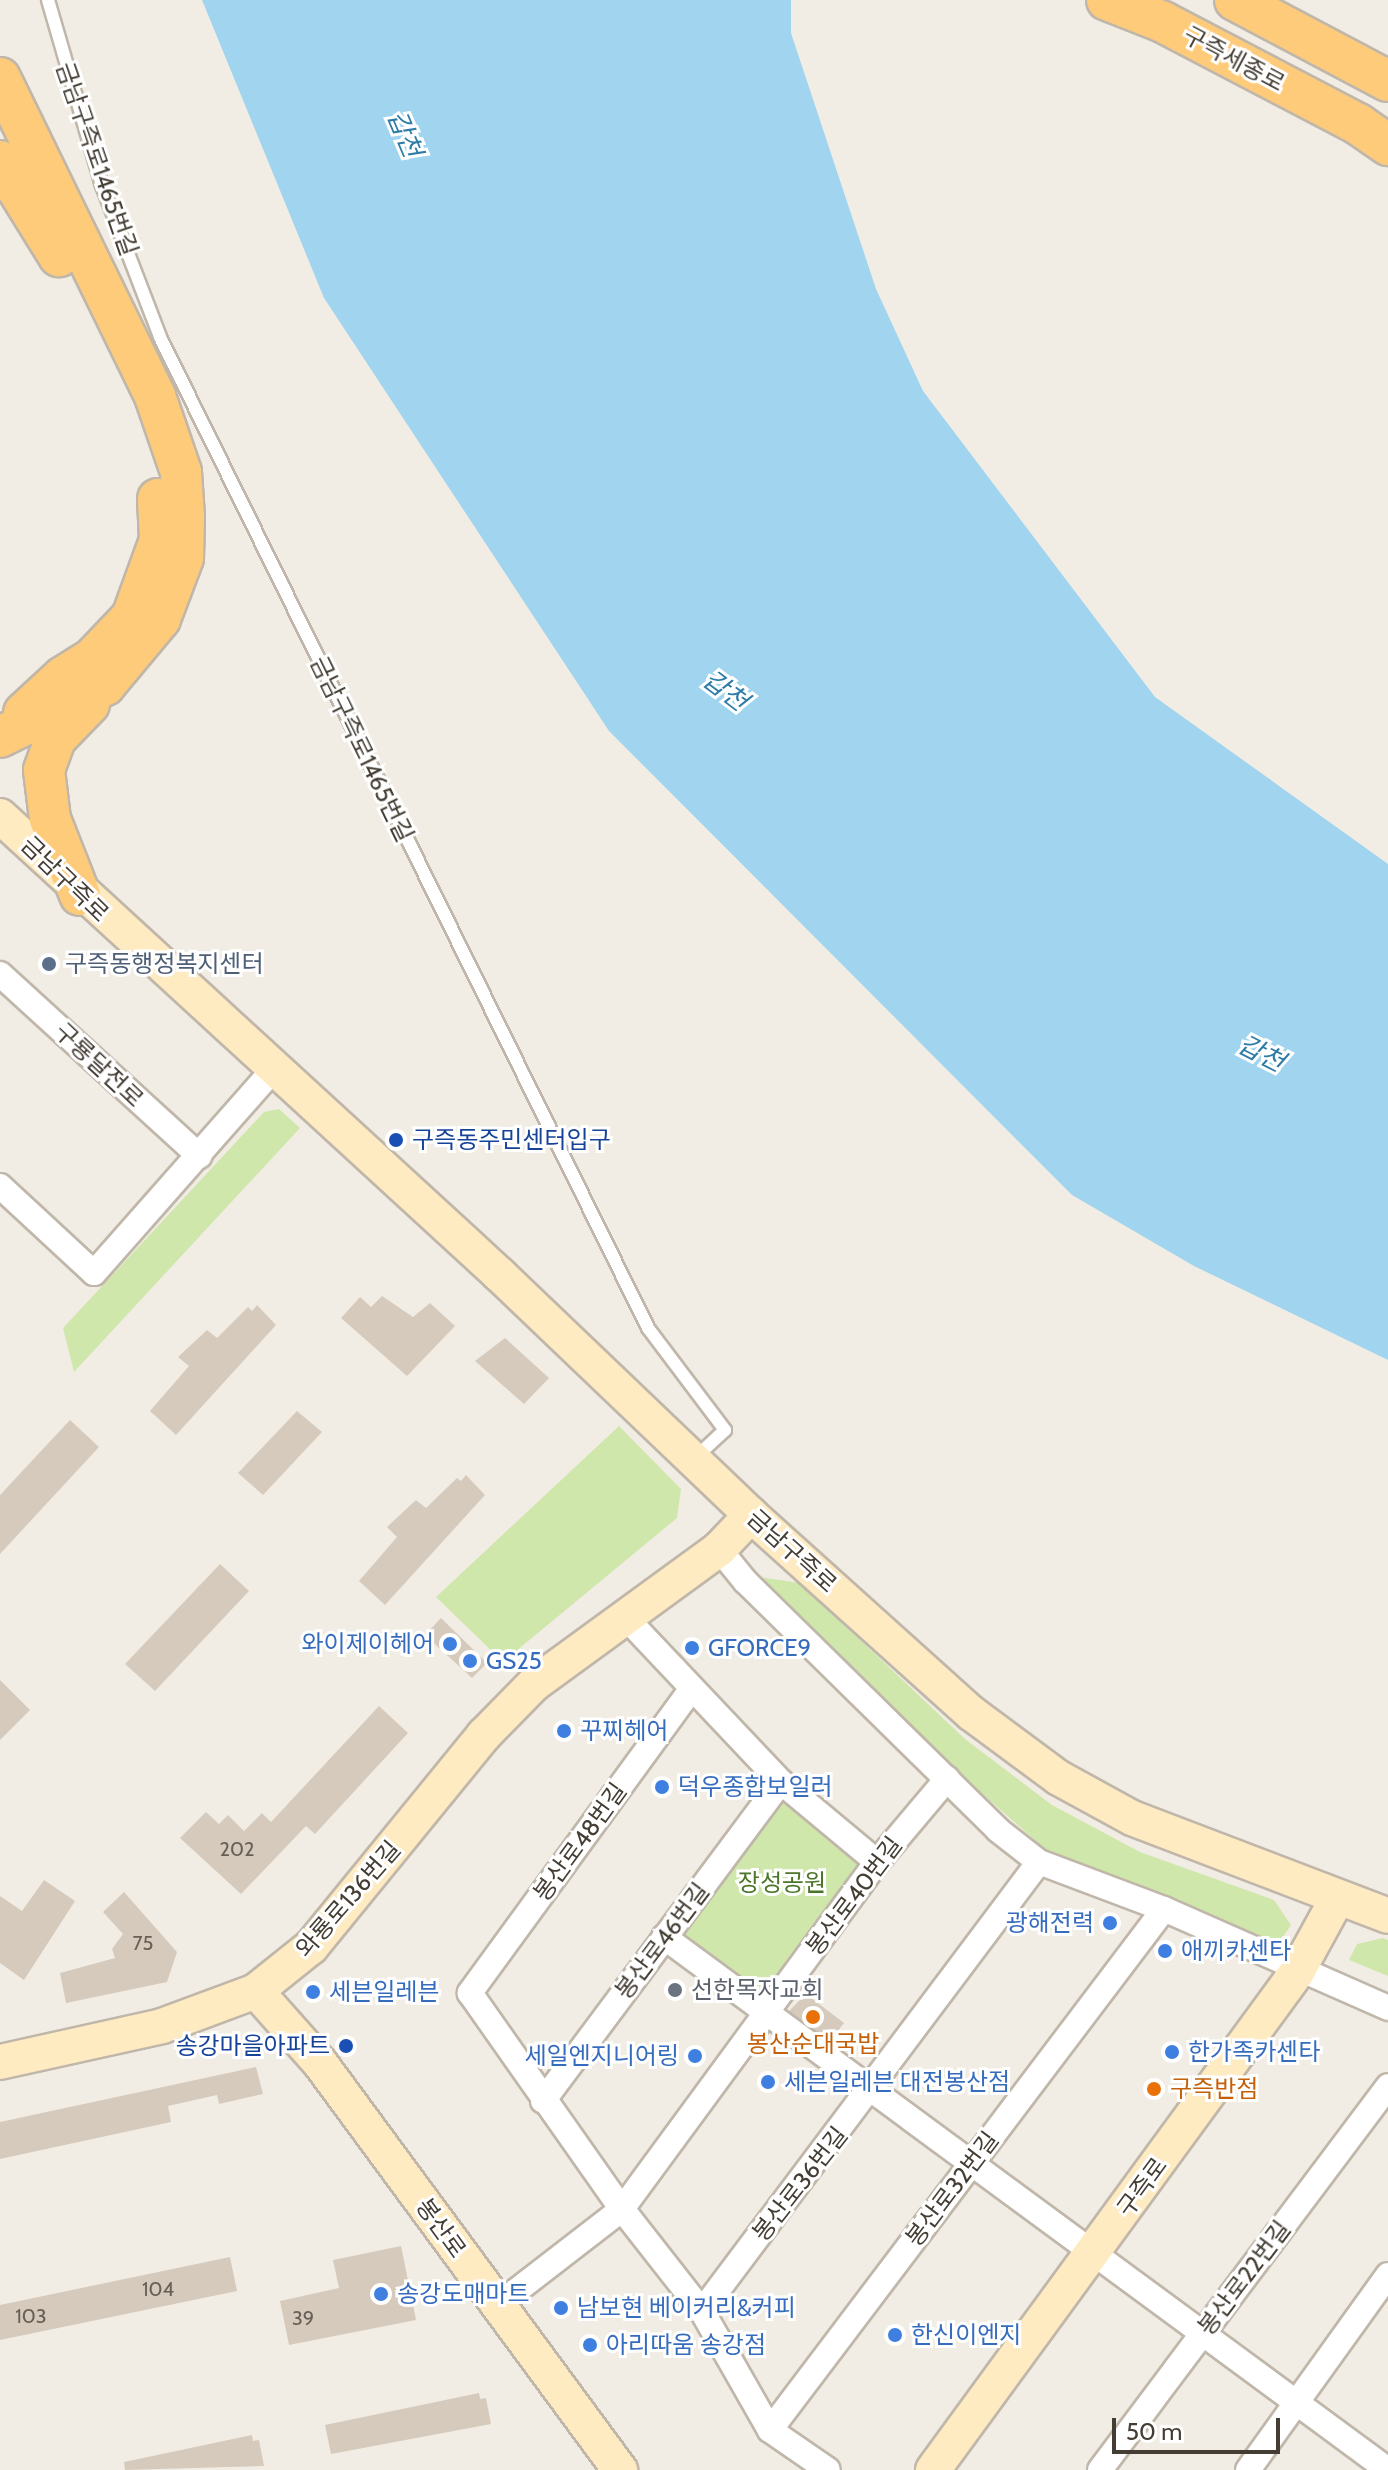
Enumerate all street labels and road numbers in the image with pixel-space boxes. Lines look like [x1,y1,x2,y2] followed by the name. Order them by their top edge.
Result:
[1179,20,1289,98] street label: 구즉세종로
[50,58,144,260] street label: 금남구즉로1465번길
[305,652,419,846] street label: 금남구즉로1465번길
[15,830,115,928] street label: 금남구즉로
[49,1017,149,1113] street label: 구룡달전로
[741,1503,843,1599] street label: 금남구즉로
[528,1777,632,1907] street label: 봉산로48번길
[800,1831,908,1961] street label: 봉산로40번길
[290,1835,406,1963] street label: 와룡로136번길
[609,1877,715,2005] street label: 봉산로46번길
[746,2121,854,2247] street label: 봉산로36번길
[900,2126,1004,2252] street label: 봉산로32번길
[1111,2152,1173,2222] street label: 구즉로
[410,2193,472,2263] street label: 봉산로
[1192,2215,1296,2341] street label: 봉산로22번길

